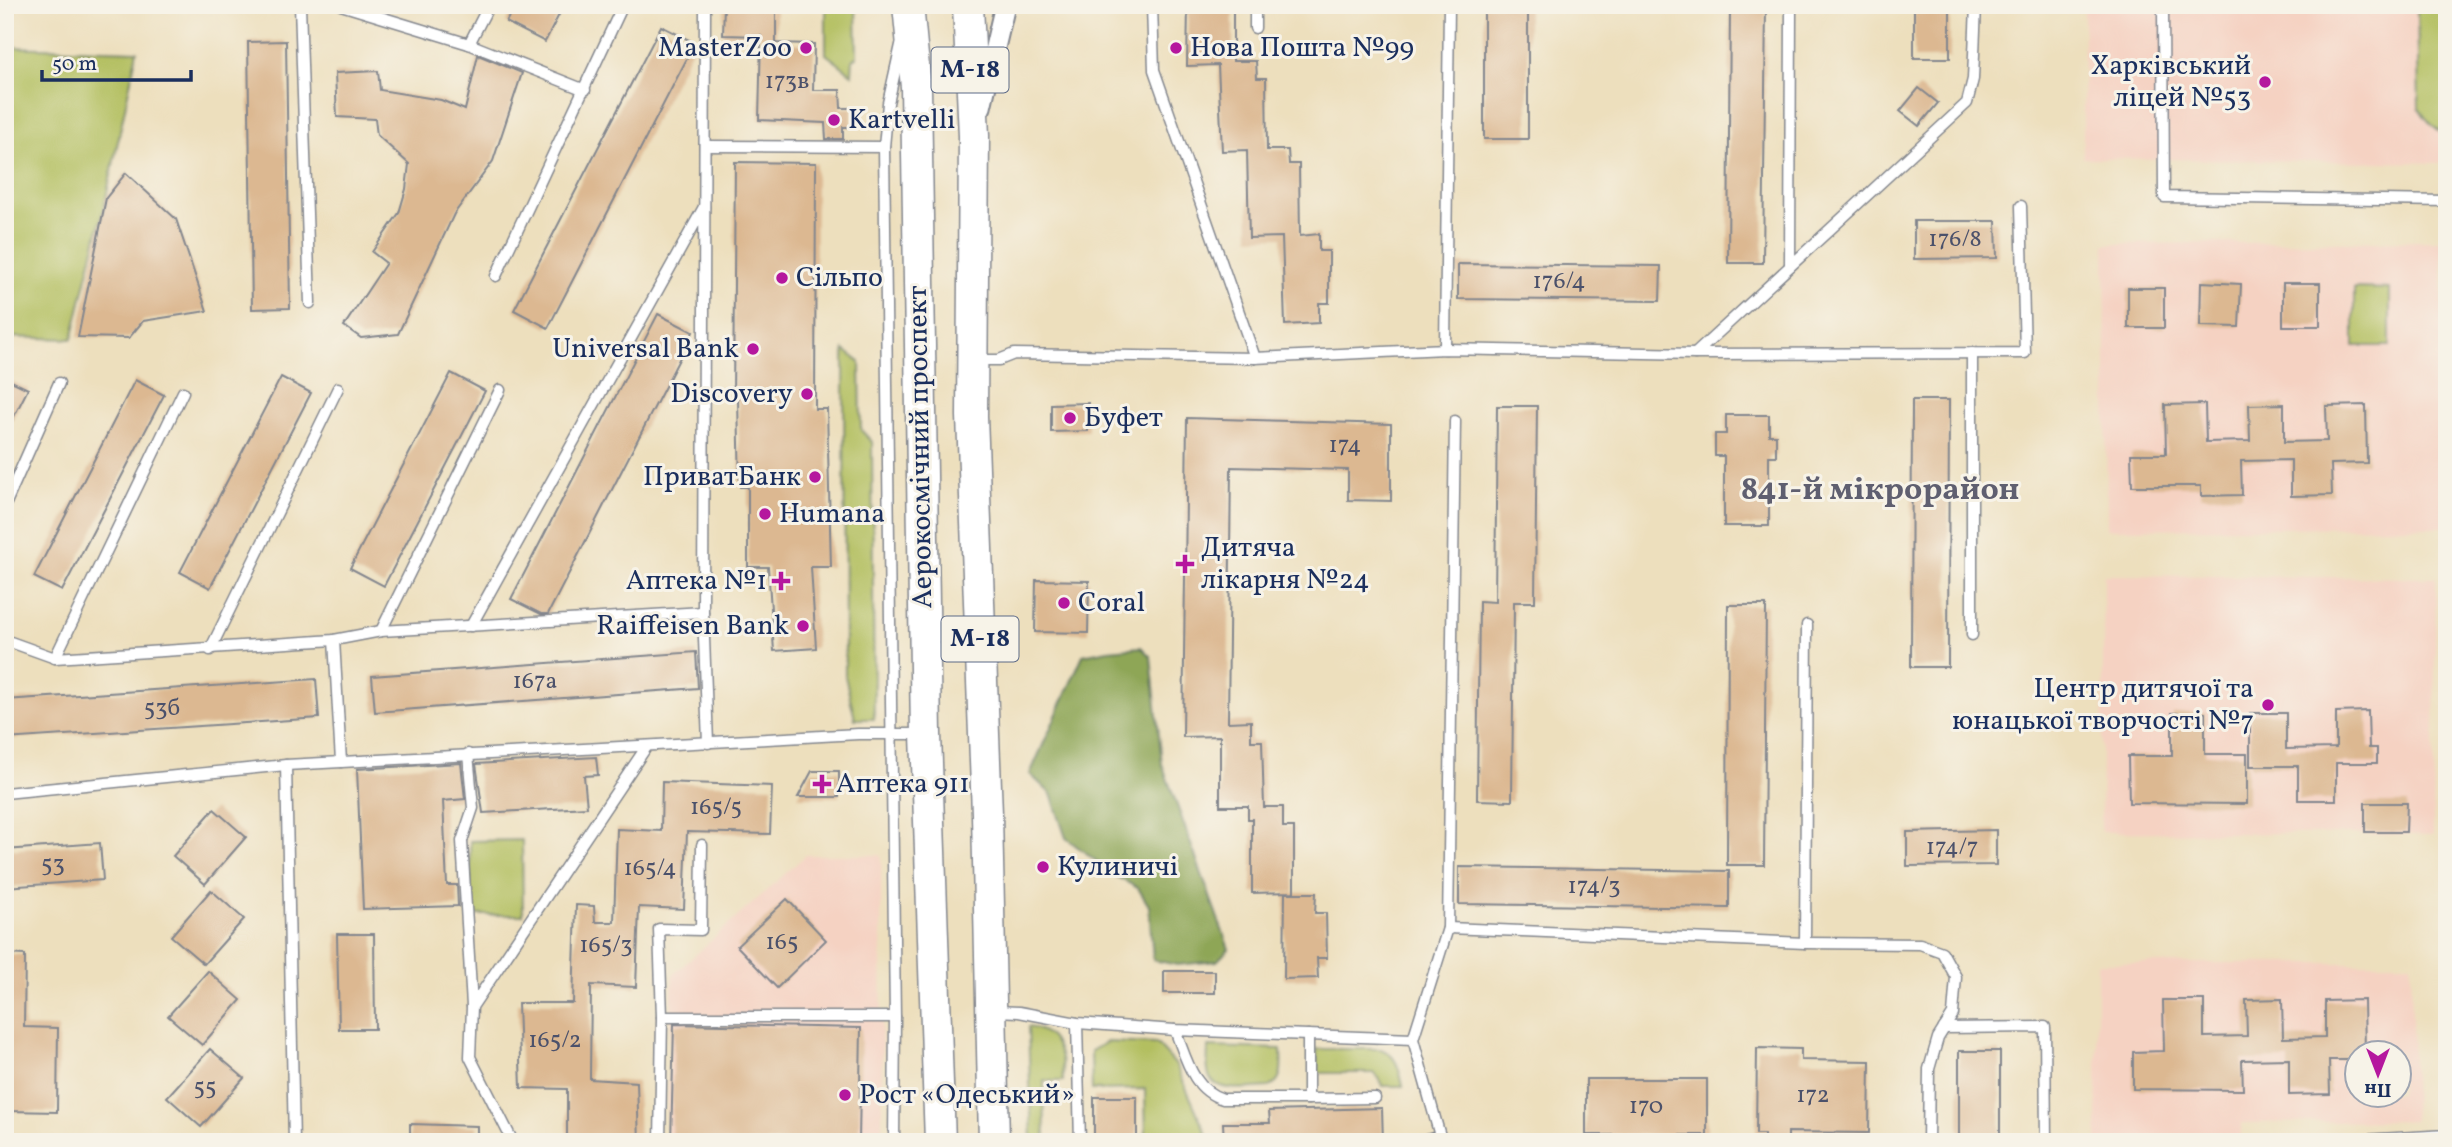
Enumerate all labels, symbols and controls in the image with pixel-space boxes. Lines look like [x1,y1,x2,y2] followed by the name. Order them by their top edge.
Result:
[658,29,792,68] place label: MasterZoo
[1190,29,1414,68] place label: Нова Пошта №99
[42,38,191,82] scale bar
[798,40,814,56] marker: MasterZoo
[1168,40,1184,56] marker: Нова Пошта №99
[2091,47,2251,118] place label: Харківський ліцей №53
[932,48,1009,92] road number: М-18
[52,50,97,79] text: 50 m
[765,65,809,99] house number: 173в
[2257,74,2273,90] marker: Харківський ліцей №53
[848,101,955,140] place label: Kartvelli
[826,112,842,128] marker: Kartvelli
[1928,223,1982,257] house number: 176/8
[796,259,883,298] place label: Сільпо
[1532,265,1586,299] house number: 176/4
[774,270,790,286] marker: Сільпо
[899,285,943,609] street label: Аерокосмічний проспект
[552,330,739,369] place label: Universal Bank
[745,341,761,357] marker: Universal Bank
[670,375,793,414] place label: Discovery
[799,386,815,402] marker: Discovery
[1084,399,1163,438] place label: Буфет
[1062,410,1078,426] marker: Буфет
[1329,429,1361,463] house number: 174
[643,458,801,497] place label: ПриватБанк
[807,469,823,485] marker: ПриватБанк
[1741,469,2019,513] district label: 841-й мікрорайон
[779,495,885,534] place label: Humana
[757,506,773,522] marker: Humana
[1201,529,1370,600] place label: Дитяча лікарня №24
[1175,554,1195,574] marker: Дитяча лікарня №24
[626,562,767,601] place label: Аптека №1
[773,573,789,589] marker: Аптека №1
[1078,584,1145,623] place label: Coral
[1056,595,1072,611] marker: Coral
[596,607,789,646] place label: Raiffeisen Bank
[942,617,1018,662] road number: М-18
[795,618,811,634] marker: Raiffeisen Bank
[512,665,558,699] house number: 167а
[1952,670,2254,741] place label: Центр дитячої та юнацької творчості №7
[144,692,180,726] house number: 53б
[2260,697,2276,713] marker: Центр дитячої та юнацької творчості №7
[836,765,970,804] place label: Аптека 911
[814,776,830,792] marker: Аптека 911
[690,791,742,825] house number: 165/5
[1926,831,1978,865] house number: 174/7
[41,848,65,882] house number: 53
[1057,848,1178,887] place label: Кулиничі
[624,852,676,886] house number: 165/4
[1035,859,1051,875] marker: Кулиничі
[1567,870,1621,904] house number: 174/3
[766,926,799,960] house number: 165
[579,929,633,963] house number: 165/3
[528,1024,582,1058] house number: 165/2
[2344,1038,2414,1108] north arrow
[193,1071,217,1105] house number: 55
[859,1076,1075,1115] place label: Рост «Одеський»
[2365,1076,2391,1102] text: Пн
[1796,1079,1830,1113] house number: 172
[837,1087,853,1103] marker: Рост «Одеський»
[1629,1090,1663,1124] house number: 170

